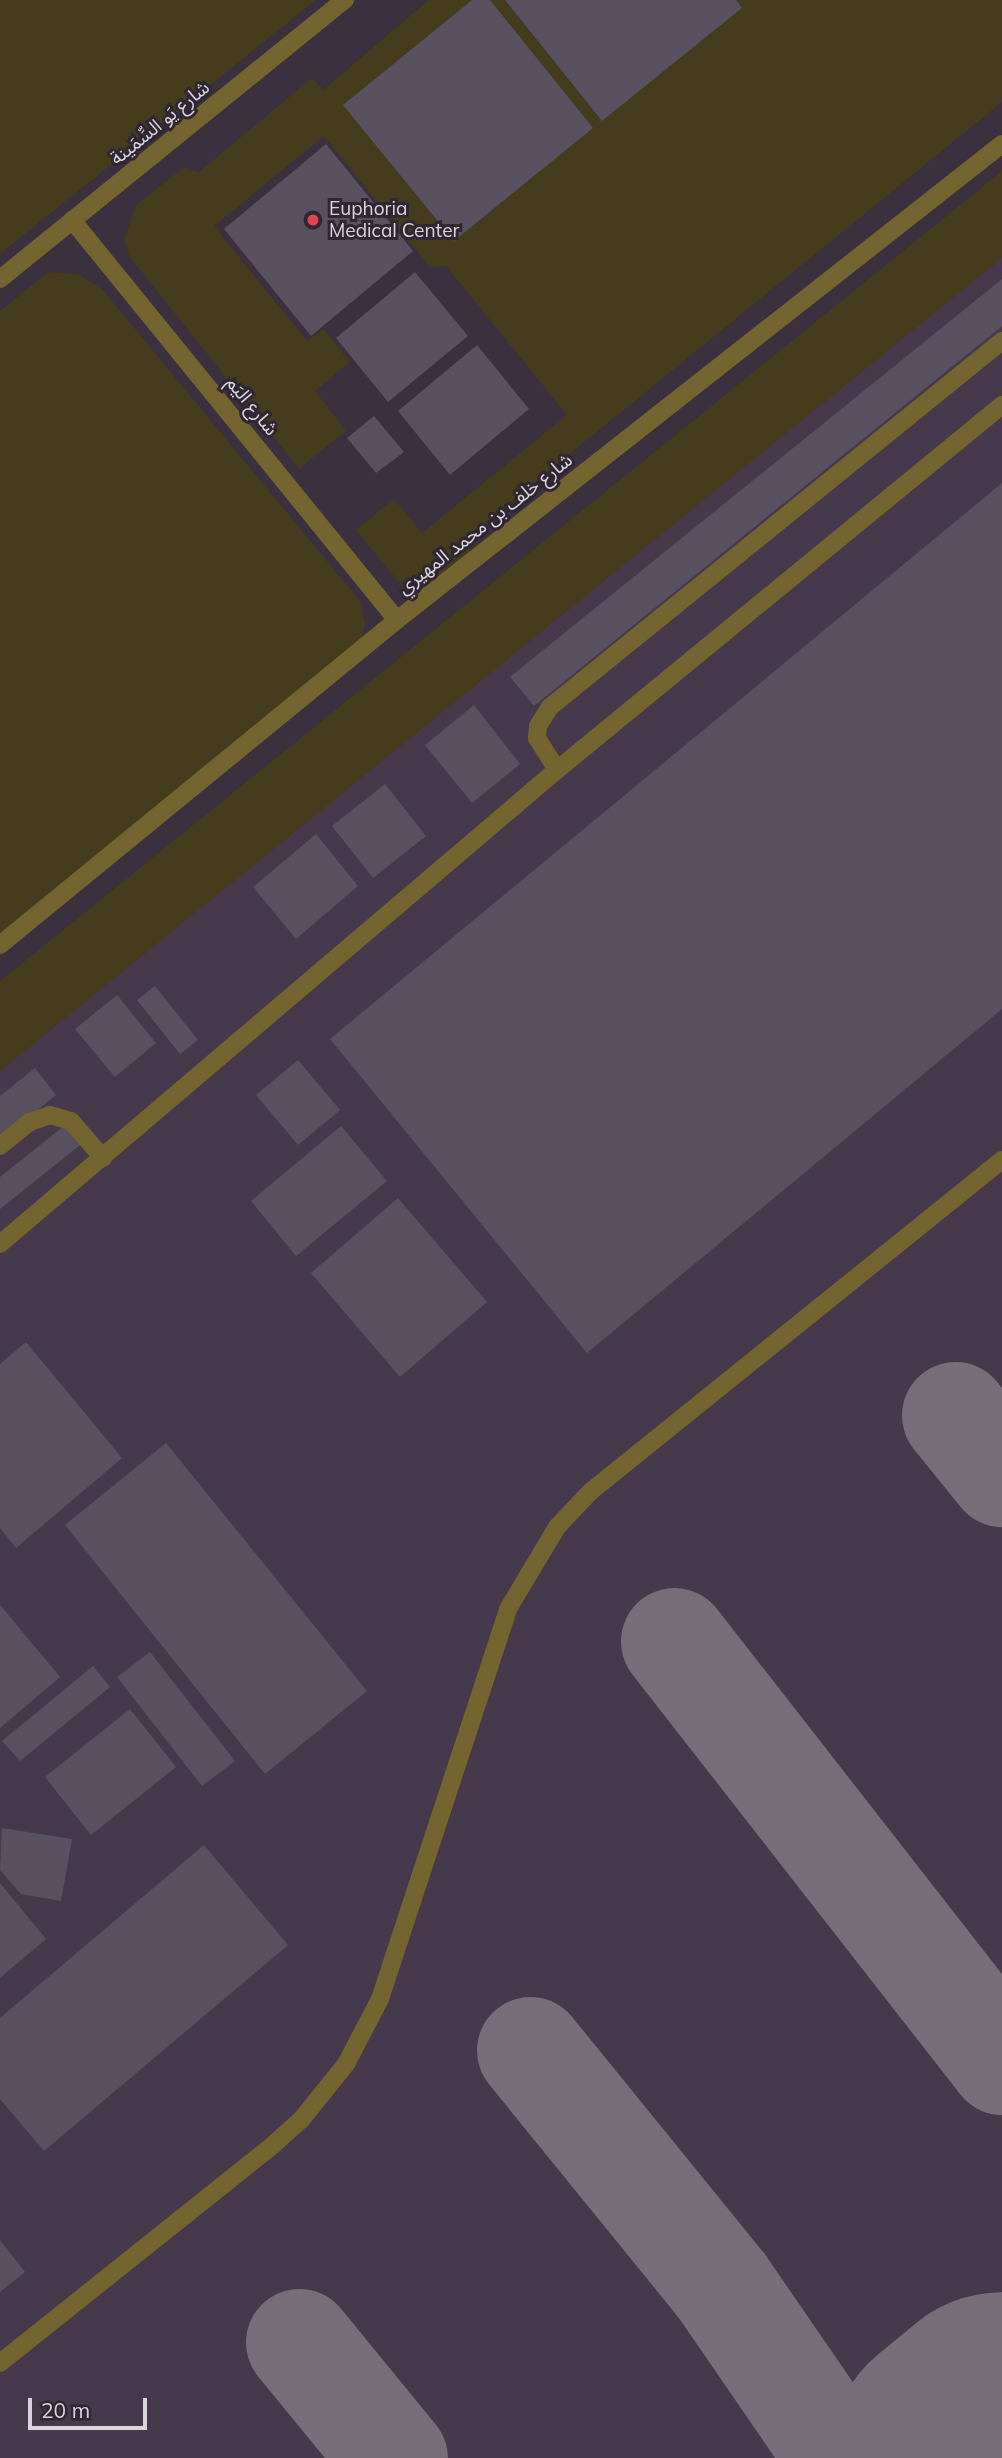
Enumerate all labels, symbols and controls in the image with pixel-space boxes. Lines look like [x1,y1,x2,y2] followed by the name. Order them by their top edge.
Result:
[106,76,214,170] street label: شارع يَو السِّمَينة
[329,198,459,242] place label: Euphoria Medical Center
[303,210,323,230] marker: Euphoria Medical Center
[221,372,283,440] street label: شارع اليَم
[393,449,577,599] street label: شارع خلف بن محمد المهيري
[32,2384,150,2428] scale bar
[41,2397,90,2423] text: 20 m

